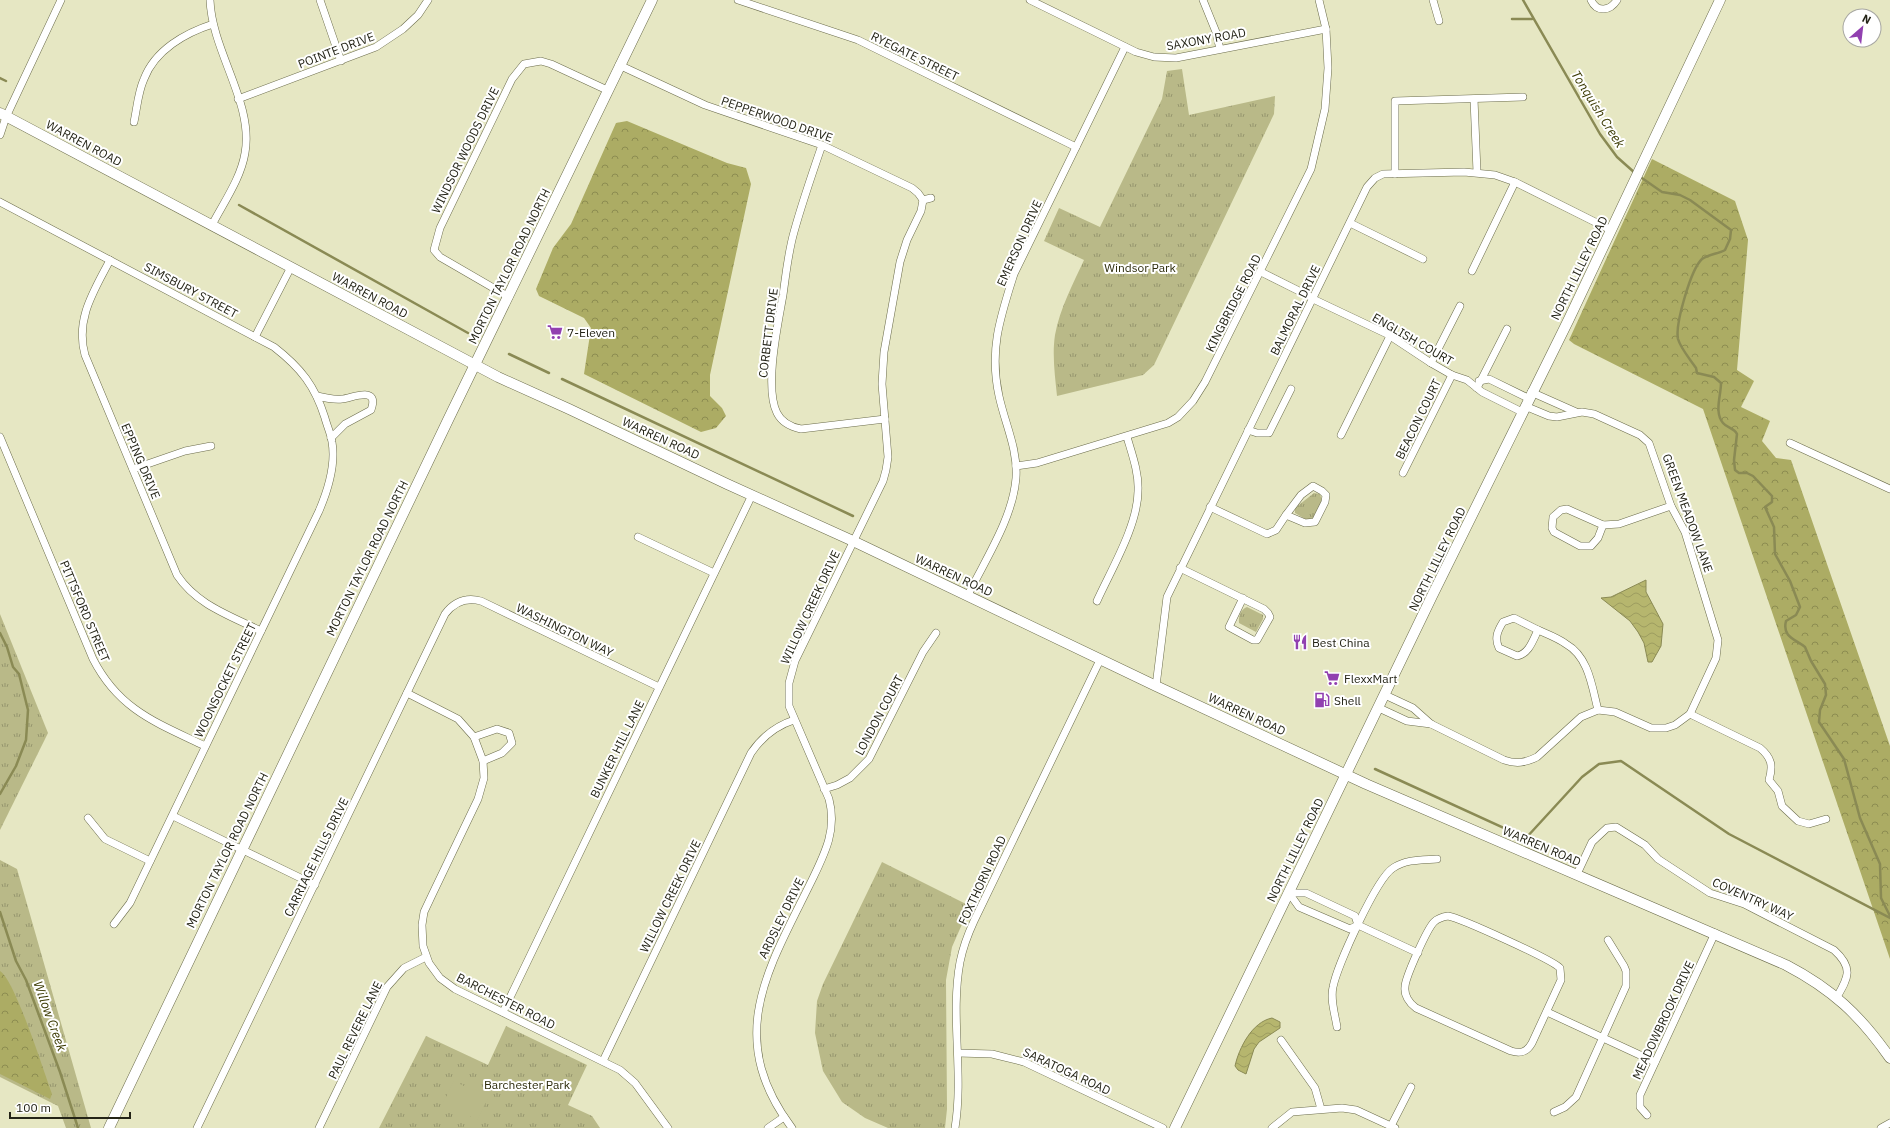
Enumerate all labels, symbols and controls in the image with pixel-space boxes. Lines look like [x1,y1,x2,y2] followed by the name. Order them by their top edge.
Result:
[1842,8,1882,48] north arrow
[1860,11,1874,27] text: N
[1165,25,1247,53] street label: SAXONY ROAD
[869,28,961,84] street label: RYEGATE STREET
[296,29,376,71] street label: POINTE DRIVE
[1567,67,1629,151] water label: Tonquish Creek
[428,85,502,215] street label: WINDSOR WOODS DRIVE
[719,93,835,145] street label: PEPPERWOOD DRIVE
[44,117,124,169] street label: WARREN ROAD
[465,186,553,346] street label: MORTON TAYLOR ROAD NORTH
[993,197,1045,289] street label: EMERSON DRIVE
[1547,214,1611,322] street label: NORTH LILLEY ROAD
[1202,252,1264,354] street label: KINGBRIDGE ROAD
[142,259,240,321] street label: SIMSBURY STREET
[1104,260,1176,275] park label: Windsor Park
[1267,262,1323,358] street label: BALMORAL DRIVE
[330,269,410,321] street label: WARREN ROAD
[755,287,781,379] street label: CORBETT DRIVE
[1370,310,1456,368] street label: ENGLISH COURT
[546,323,564,341] supermarket icon: 7-Eleven
[567,325,615,340] place label: 7-Eleven
[1392,376,1444,462] street label: BEACON COURT
[620,414,702,462] street label: WARREN ROAD
[118,421,164,501] street label: EPPING DRIVE
[1660,452,1716,574] street label: GREEN MEADOW LANE
[323,478,411,638] street label: MORTON TAYLOR ROAD NORTH
[1405,505,1469,613] street label: NORTH LILLEY ROAD
[777,548,843,666] street label: WILLOW CREEK DRIVE
[913,551,995,599] street label: WARREN ROAD
[57,558,113,664] street label: PITTSFORD STREET
[514,600,616,660] street label: WASHINGTON WAY
[191,620,259,740] street label: WOONSOCKET STREET
[1291,633,1309,651] restaurant icon: Best China
[1312,635,1370,650] place label: Best China
[1323,669,1341,687] supermarket icon: FlexxMart
[1344,671,1397,686] place label: FlexxMart
[852,672,907,758] street label: LONDON COURT
[1206,690,1288,738] street label: WARREN ROAD
[1313,691,1331,709] fuel station icon: Shell
[1334,693,1361,708] place label: Shell
[587,698,647,800] street label: BUNKER HILL LANE
[183,770,271,930] street label: MORTON TAYLOR ROAD NORTH
[281,795,351,919] street label: CARRIAGE HILLS DRIVE
[1263,796,1327,904] street label: NORTH LILLEY ROAD
[1501,823,1583,869] street label: WARREN ROAD
[955,833,1009,927] street label: FOXTHORN ROAD
[636,837,704,955] street label: WILLOW CREEK DRIVE
[1710,874,1796,924] street label: COVENTRY WAY
[755,875,807,961] street label: ARDSLEY DRIVE
[1629,958,1697,1082] street label: MEADOWBROOK DRIVE
[454,970,558,1032] street label: BARCHESTER ROAD
[29,979,71,1054] water label: Willow Creek
[325,979,385,1081] street label: PAUL REVERE LANE
[1021,1044,1113,1098] street label: SARATOGA ROAD
[484,1077,571,1092] park label: Barchester Park
[10,1094,130,1120] scale bar
[16,1100,51,1115] text: 100 m

